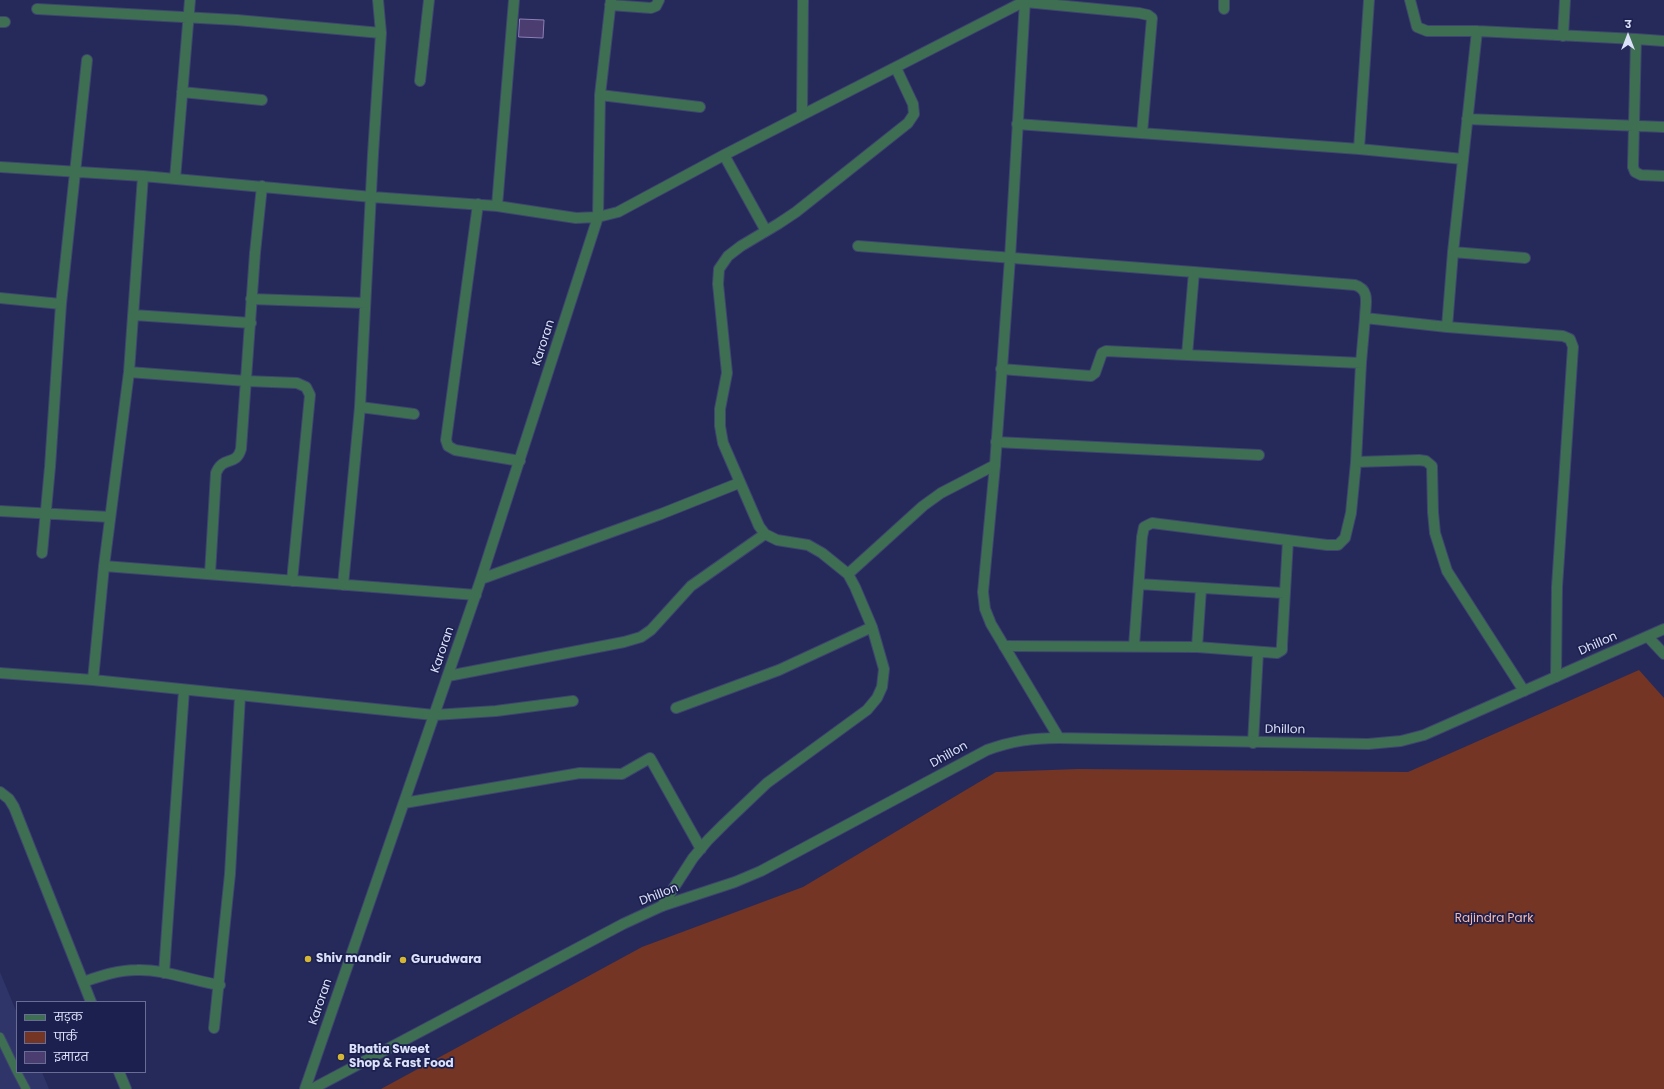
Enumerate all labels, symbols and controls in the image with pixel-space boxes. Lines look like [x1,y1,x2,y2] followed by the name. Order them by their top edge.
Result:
[1608,16,1648,56] north arrow
[1625,16,1631,32] text: उ
[530,318,558,368] street label: Karoran
[428,625,458,675] street label: Karoran
[1577,629,1619,659] street label: Dhillon
[1265,722,1305,738] street label: Dhillon
[928,739,970,771] street label: Dhillon
[638,881,680,909] street label: Dhillon
[1455,912,1533,926] park label: Rajindra Park
[316,952,391,966] place label: Shiv mandir
[411,953,481,967] place label: Gurudwara
[303,954,313,964] marker: Shiv mandir
[398,955,408,965] marker: Gurudwara
[306,977,336,1027] street label: Karoran
[16,1001,146,1073] legend
[54,1008,83,1025] text: सड़क
[54,1028,77,1045] text: पार्क
[349,1043,454,1071] place label: Bhatia Sweet Shop & Fast Food
[54,1048,89,1065] text: इमारत
[336,1052,346,1062] marker: Bhatia Sweet Shop & Fast Food

